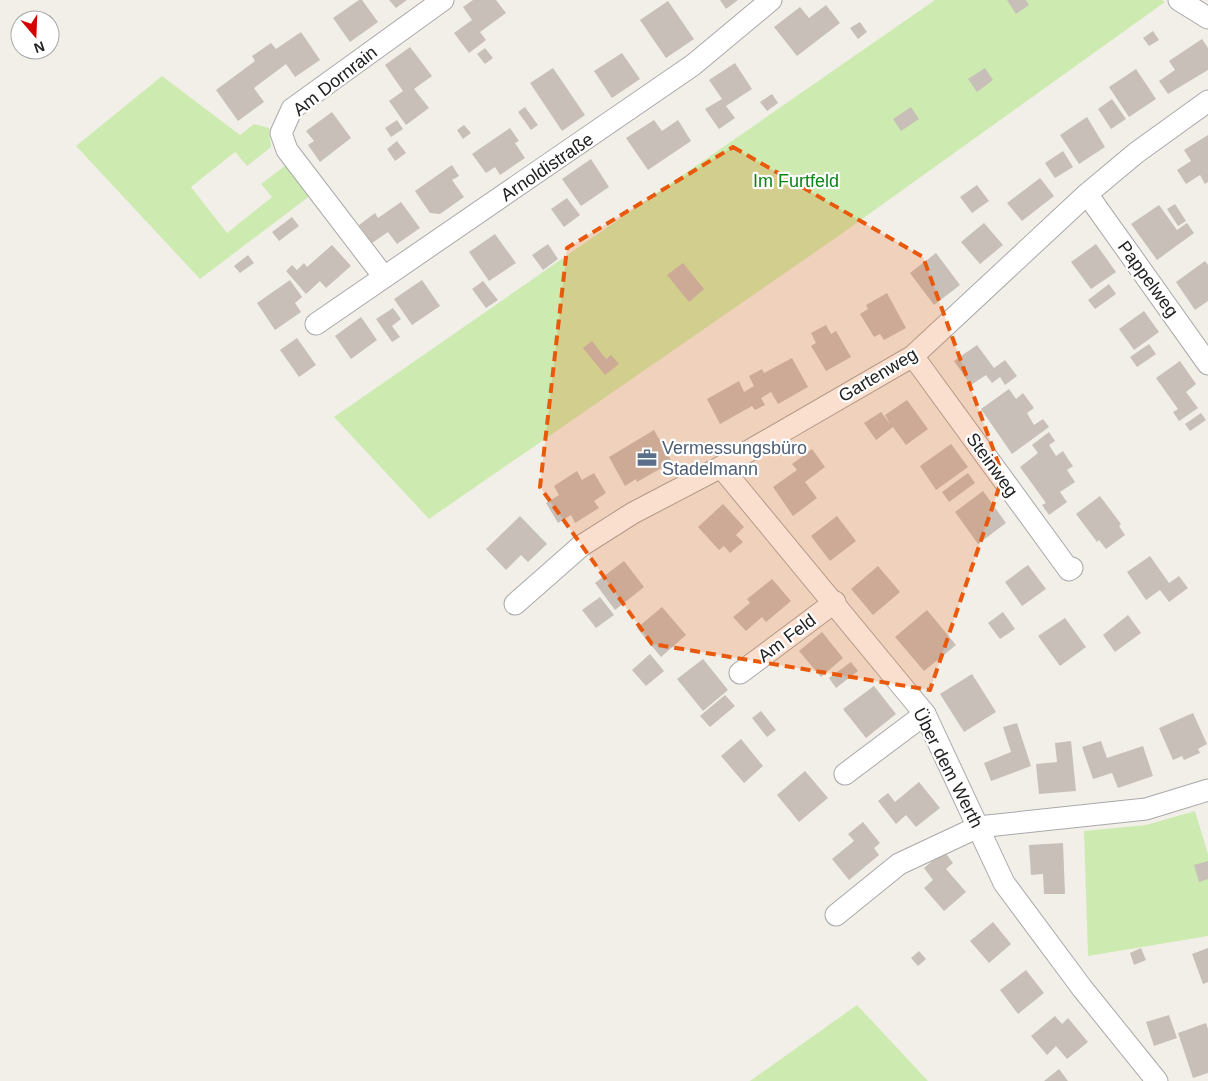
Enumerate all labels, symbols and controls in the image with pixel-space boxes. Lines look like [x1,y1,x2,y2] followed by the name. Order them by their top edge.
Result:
[10,10,60,60] north arrow
[32,38,47,57] text: N
[289,42,381,120] street label: Am Dornrain
[497,129,597,205] street label: Arnoldistraße
[753,171,839,191] park label: Im Furtfeld
[1114,237,1182,321] street label: Pappelweg
[835,344,921,406] street label: Gartenweg
[962,429,1022,501] street label: Steinweg
[662,438,807,479] place label: Vermessungsbüro Stadelmann
[636,447,658,469] office icon: Vermessungsbüro Stadelmann
[754,610,820,666] street label: Am Feld
[909,705,987,831] street label: Über dem Werth

